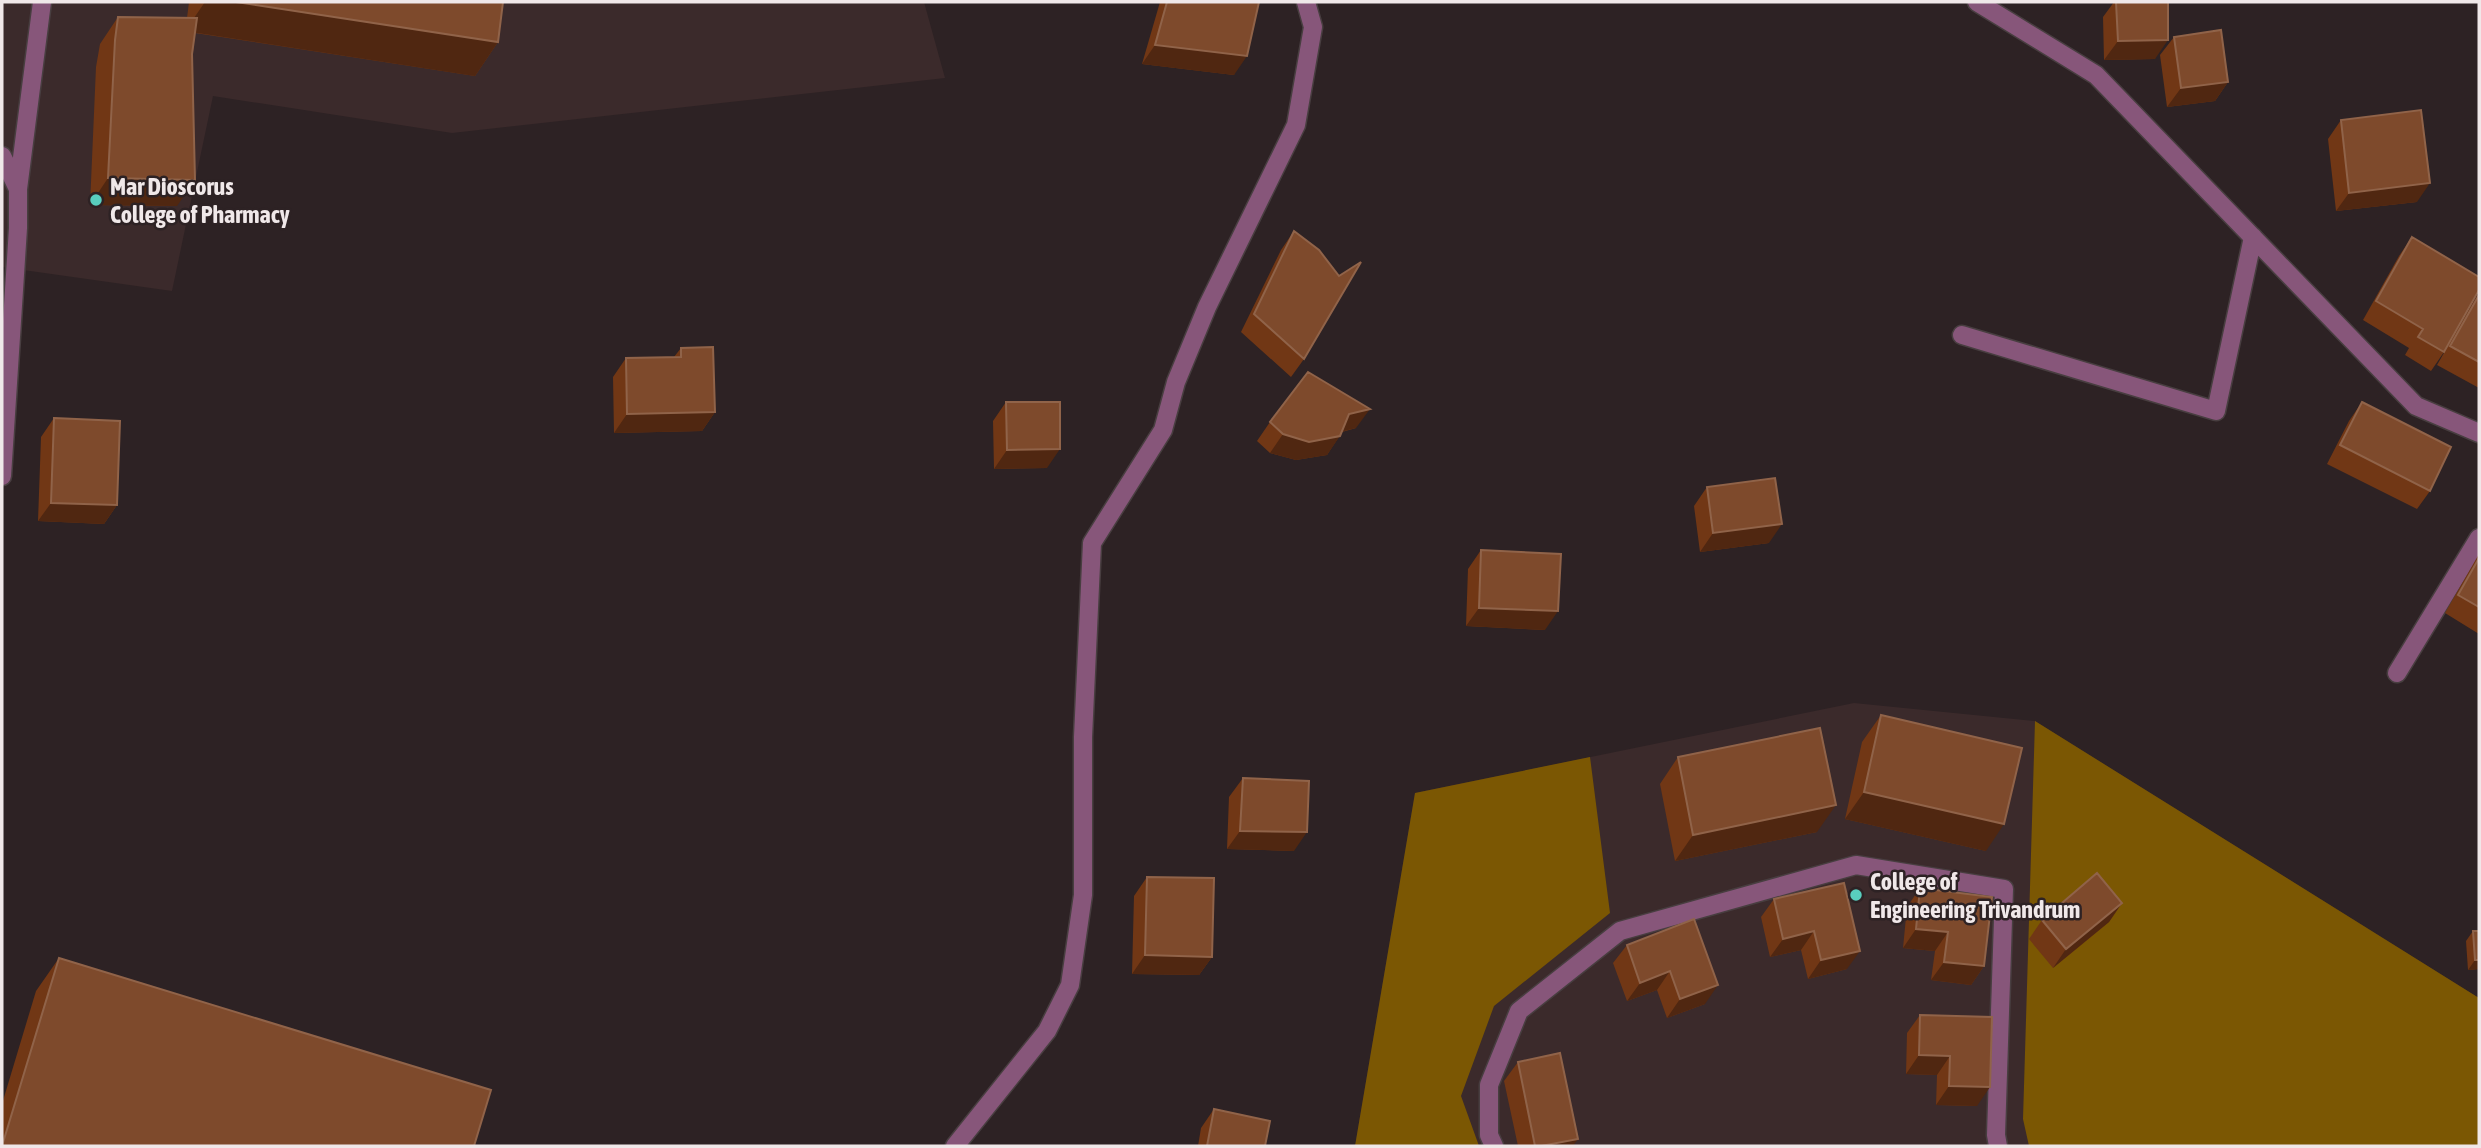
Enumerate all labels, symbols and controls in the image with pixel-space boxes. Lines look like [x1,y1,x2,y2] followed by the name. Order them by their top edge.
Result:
[110,173,290,228] place label: Mar Dioscorus College of Pharmacy
[88,192,104,208] marker: Mar Dioscorus College of Pharmacy
[1870,868,2080,923] place label: College of Engineering Trivandrum
[1848,887,1864,903] marker: College of Engineering Trivandrum

